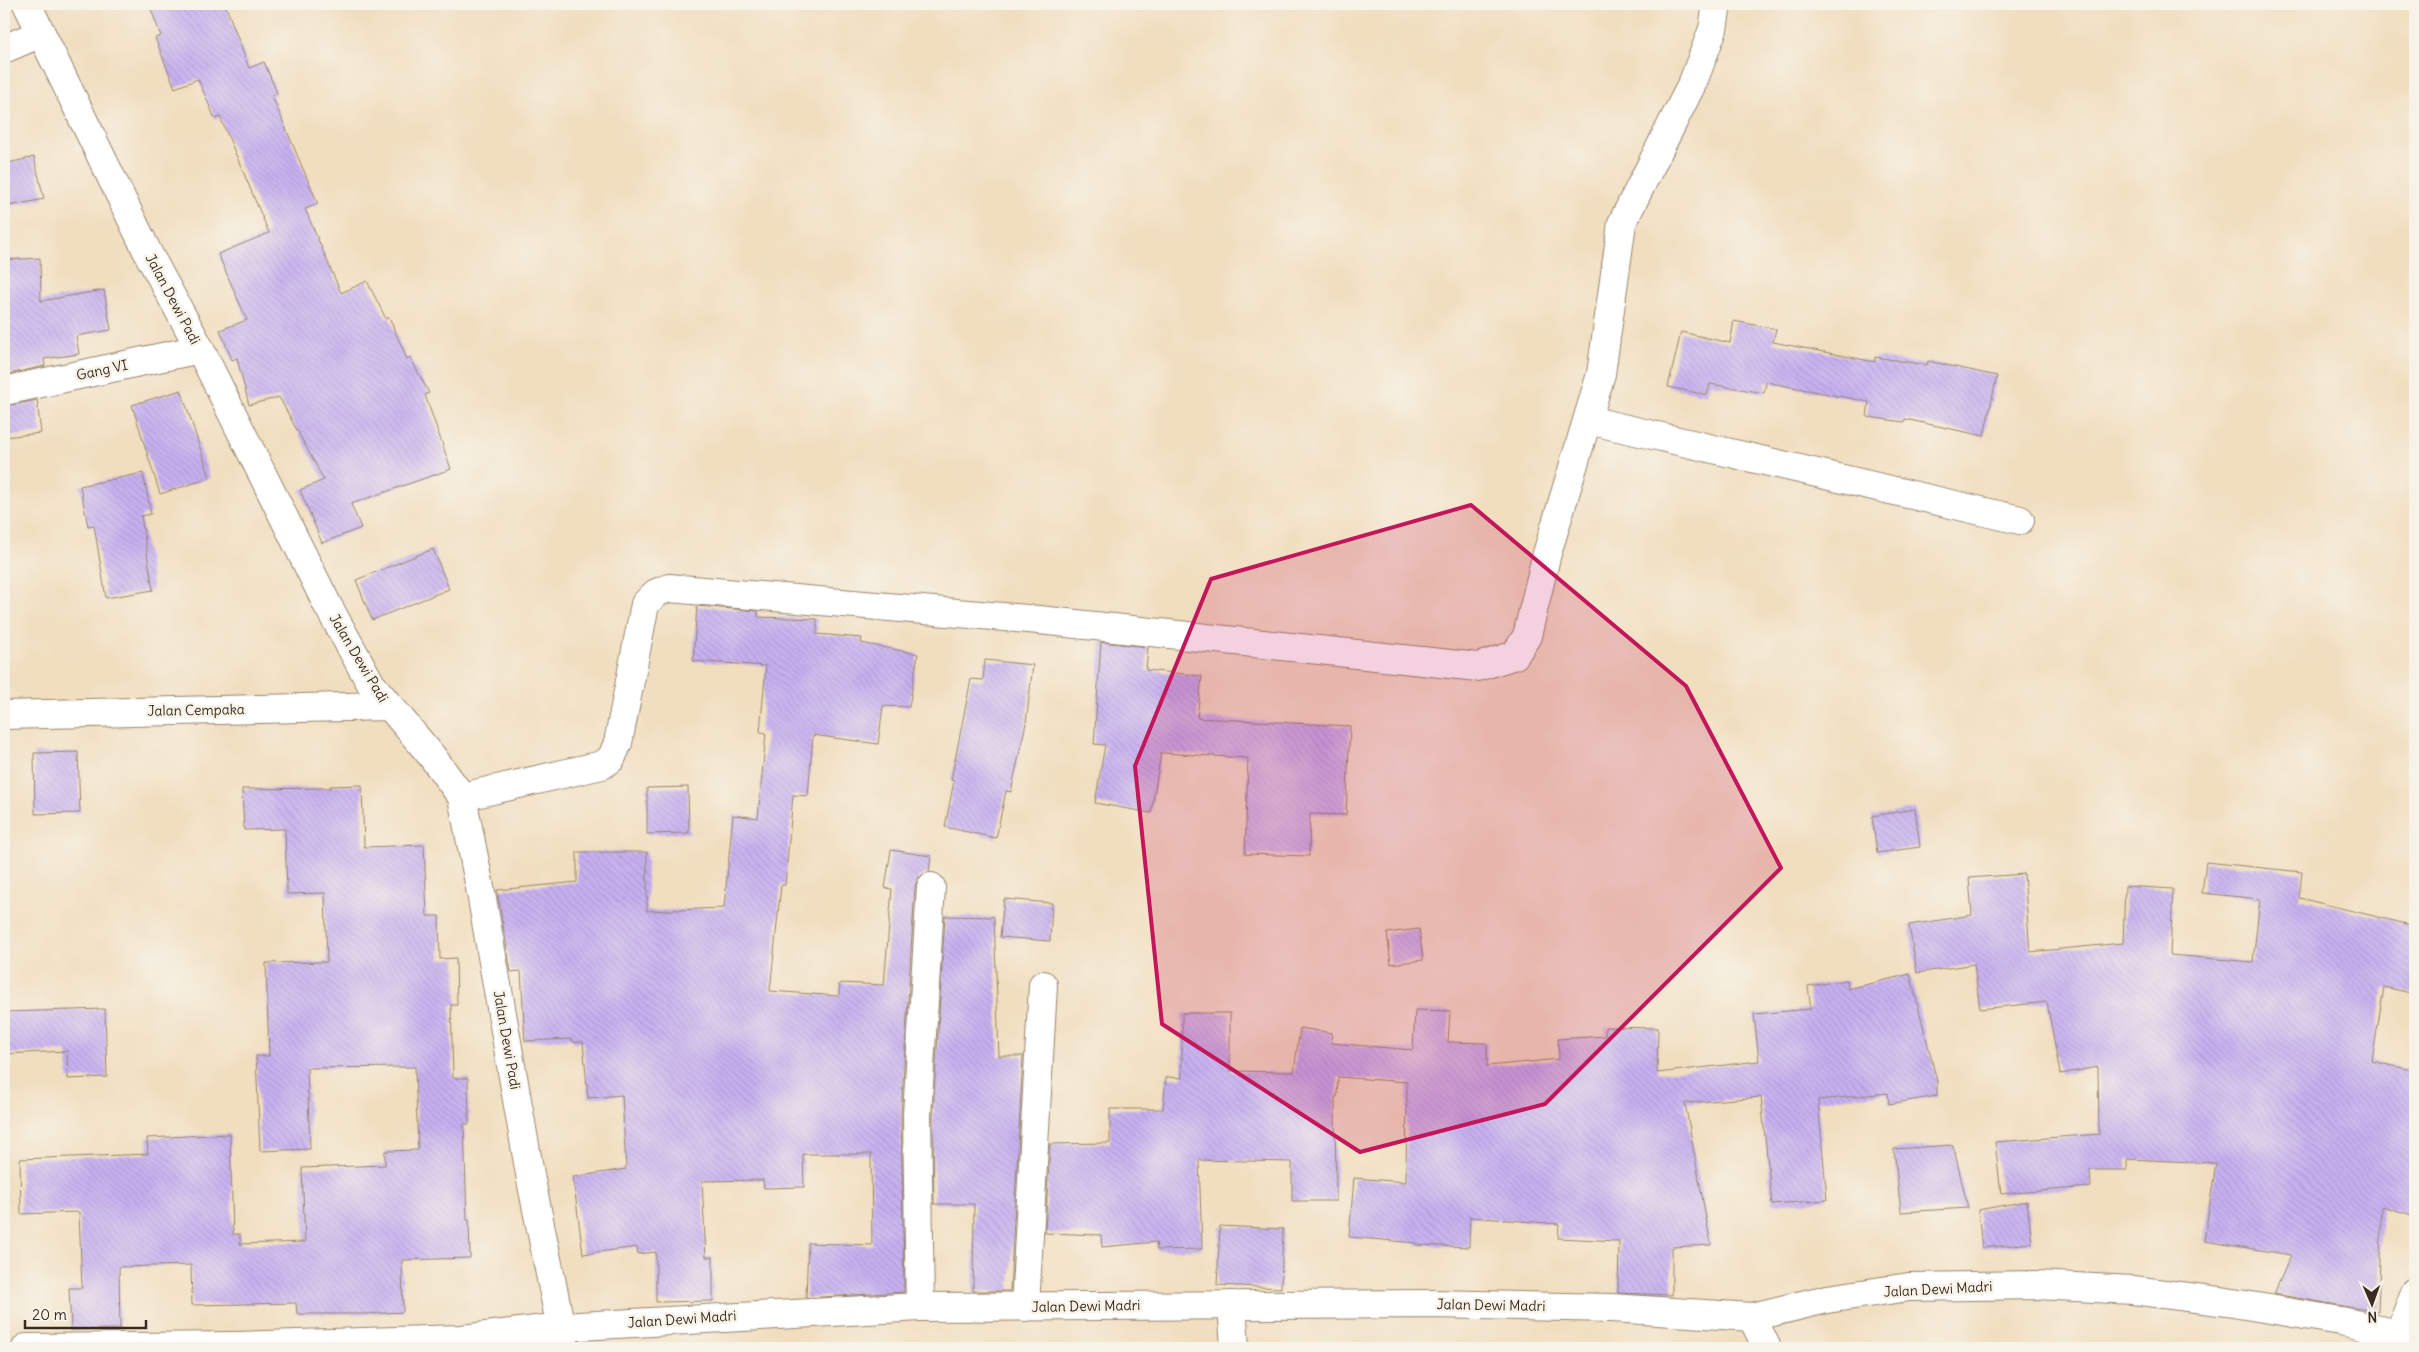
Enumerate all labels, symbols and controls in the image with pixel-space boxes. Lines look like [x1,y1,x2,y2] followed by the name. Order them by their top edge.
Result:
[142,251,204,347] street label: Jalan Dewi Padi
[75,356,129,384] street label: Gang VI
[326,611,392,705] street label: Jalan Dewi Padi
[147,700,245,720] street label: Jalan Cempaka
[489,989,525,1091] street label: Jalan Dewi Padi
[1883,1277,1993,1301] street label: Jalan Dewi Madri
[2346,1280,2396,1330] north arrow
[1436,1295,1546,1315] street label: Jalan Dewi Madri
[1031,1296,1141,1316] street label: Jalan Dewi Madri
[25,1297,146,1329] scale bar
[32,1305,67,1324] text: 20 m
[627,1306,737,1332] street label: Jalan Dewi Madri
[2367,1308,2378,1326] text: N

